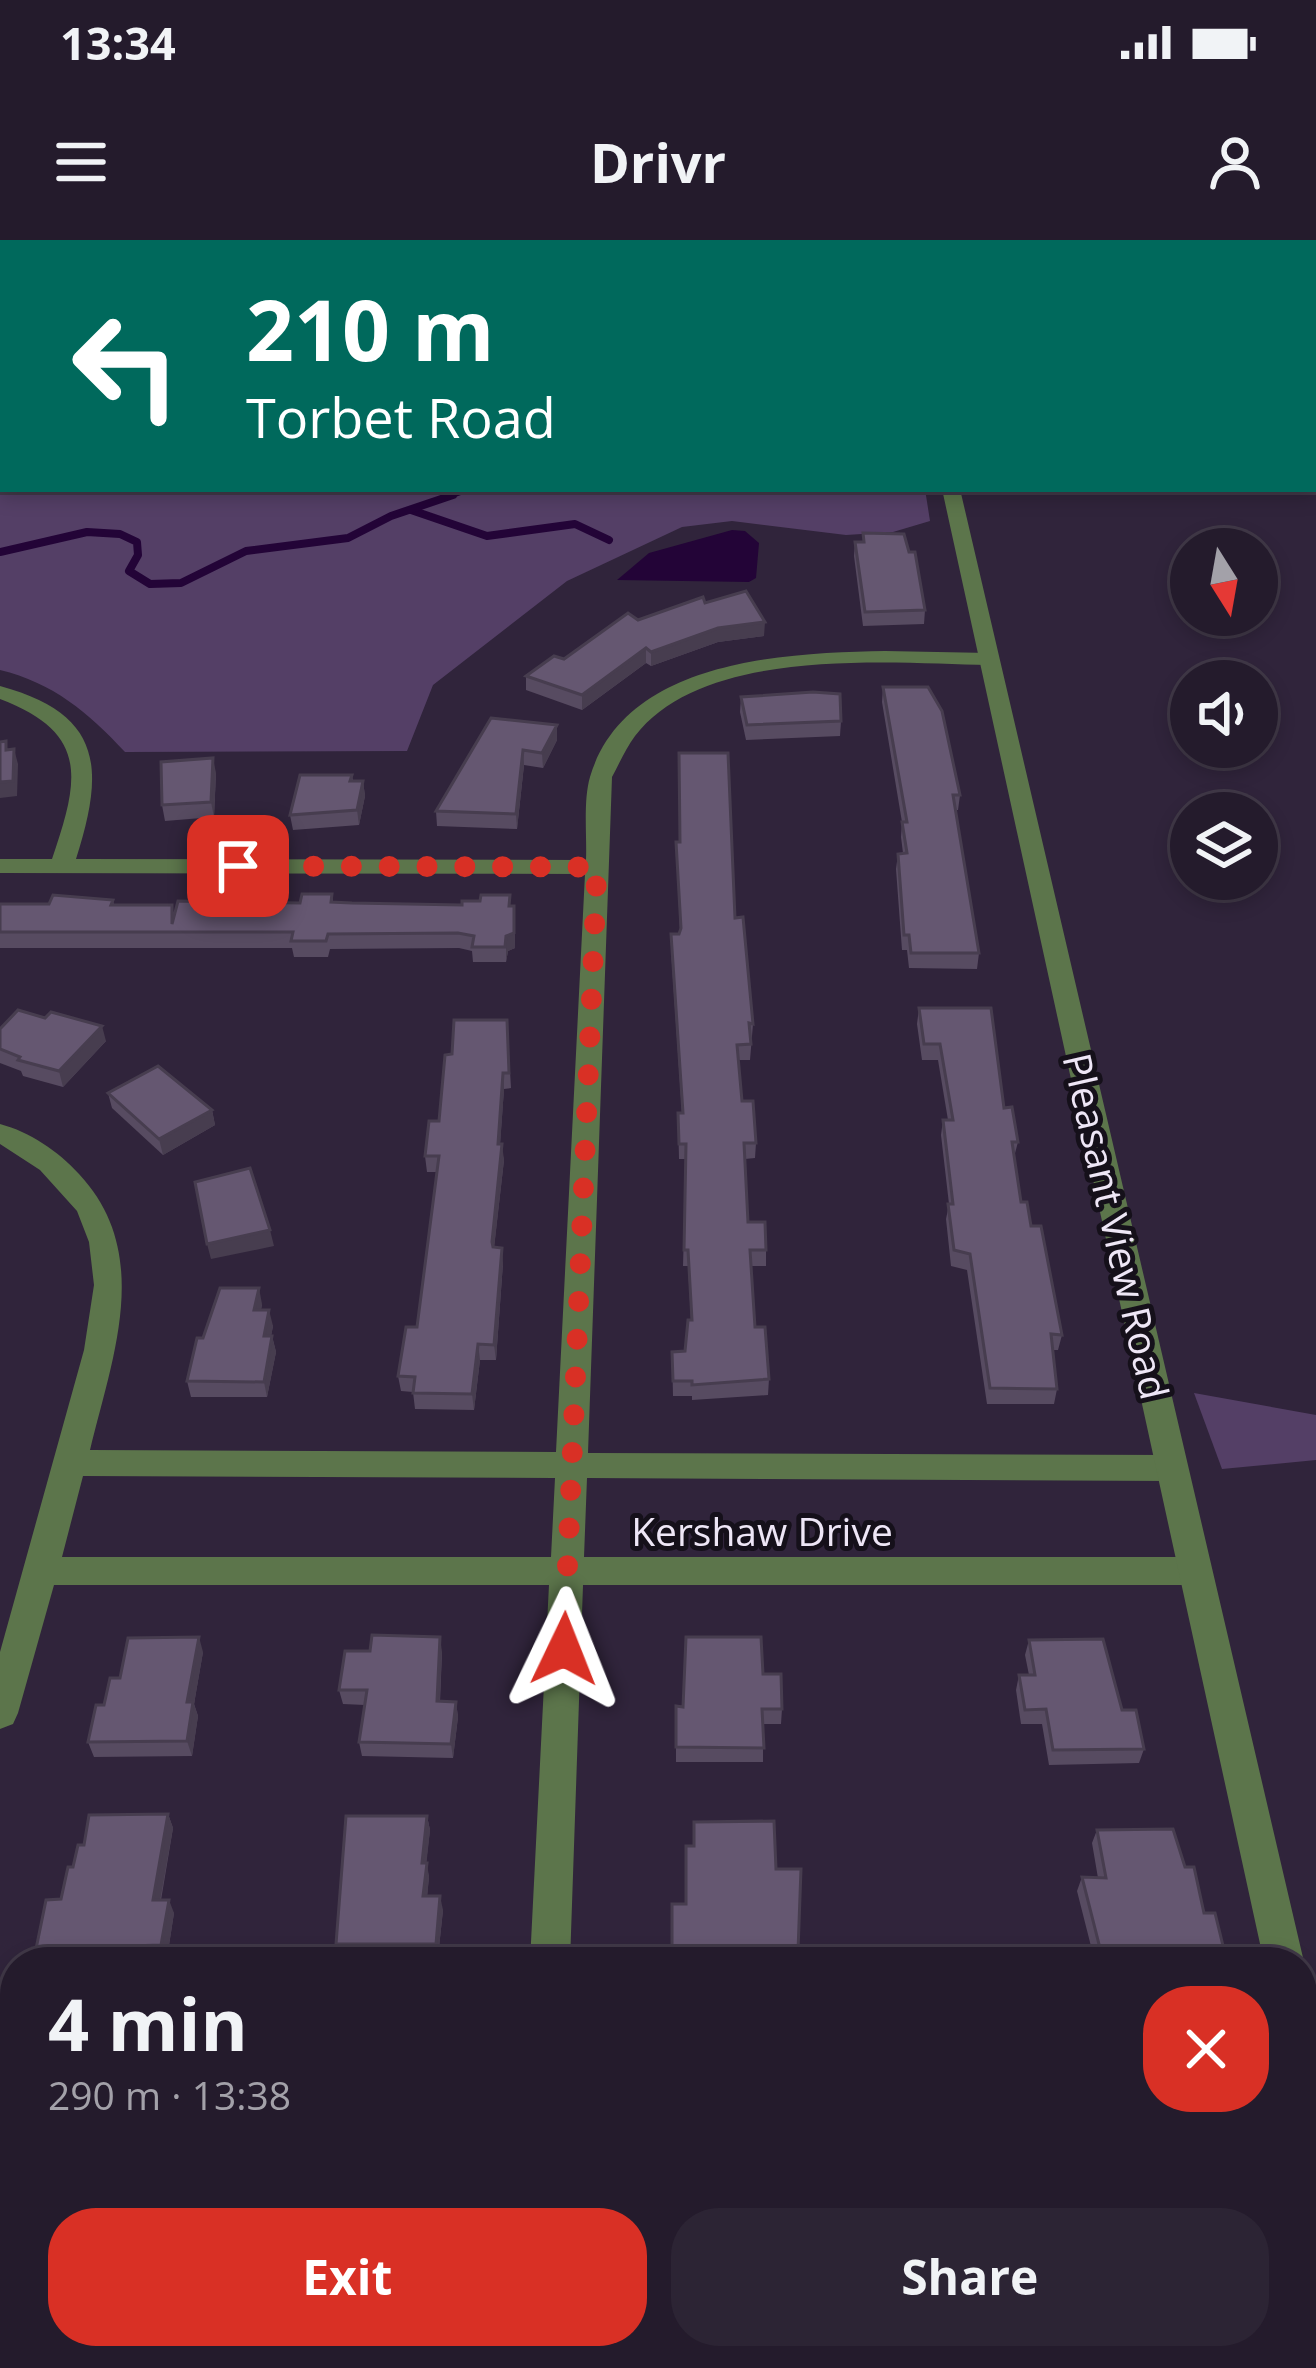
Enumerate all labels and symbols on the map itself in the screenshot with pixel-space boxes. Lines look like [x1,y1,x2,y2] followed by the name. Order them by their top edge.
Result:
[1170,528,1278,636] north arrow
[187,815,289,917] pin
[1051,1048,1183,1404] street label: Pleasant View Road
[631,1504,893,1557] street label: Kershaw Drive
[501,1586,627,1712] position arrow

